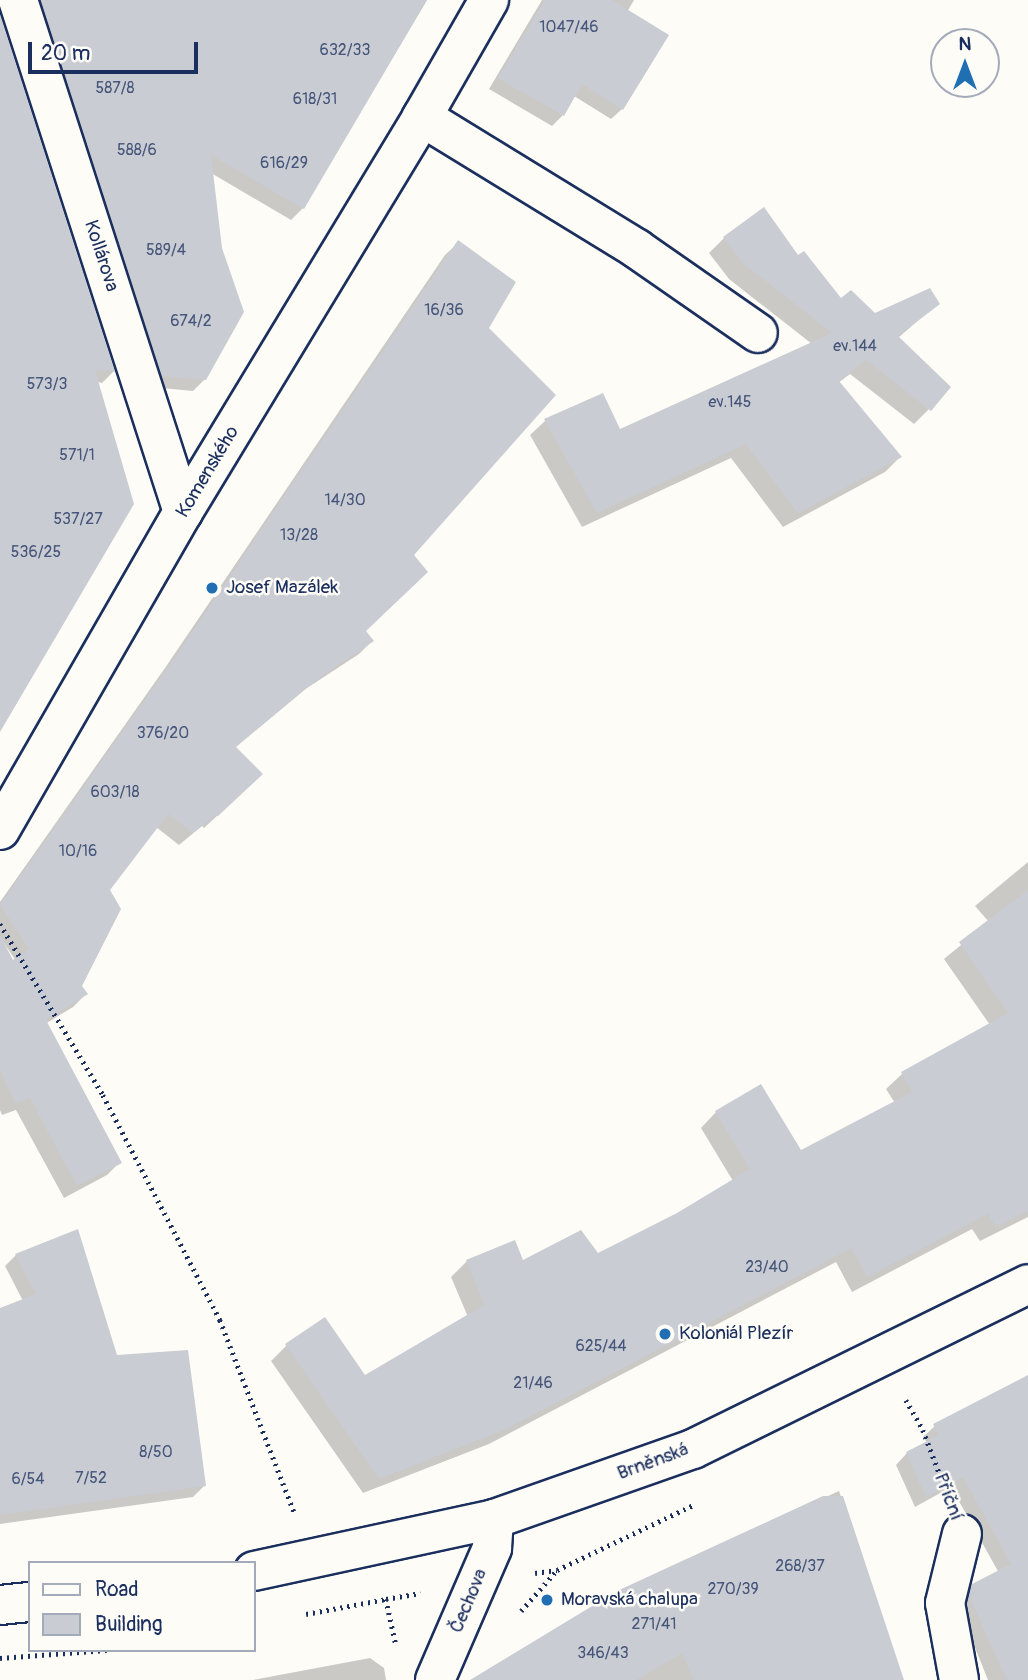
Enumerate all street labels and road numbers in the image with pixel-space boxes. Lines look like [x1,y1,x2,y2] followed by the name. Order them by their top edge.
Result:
[79,217,123,295] street label: Kollárova
[172,422,244,522] street label: Komenského
[614,1439,692,1485] street label: Brněnská
[929,1470,967,1524] street label: Příční
[445,1566,493,1636] street label: Čechova

